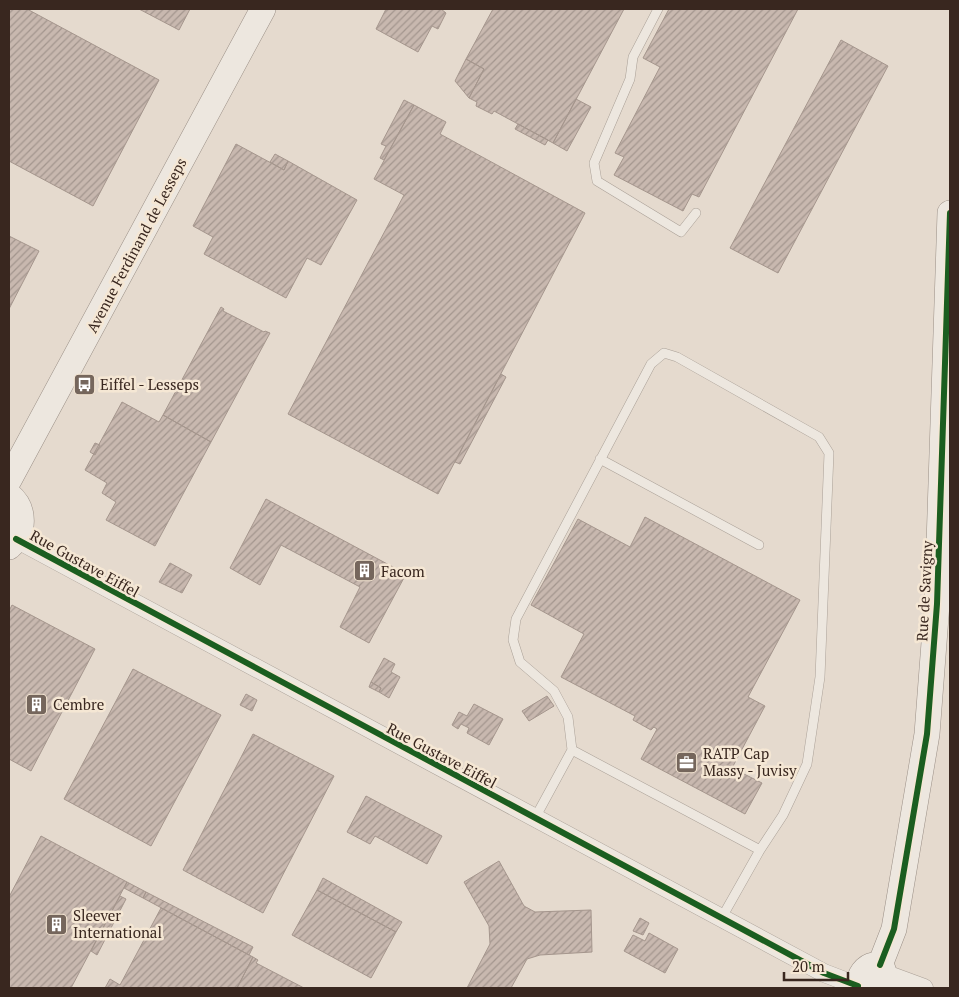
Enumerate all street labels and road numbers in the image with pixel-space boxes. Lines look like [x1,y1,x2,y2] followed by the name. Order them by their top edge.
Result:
[81,154,191,336] street label: Avenue Ferdinand de Lesseps
[27,525,143,601] street label: Rue Gustave Eiffel
[911,540,937,642] street label: Rue de Savigny
[384,718,500,792] street label: Rue Gustave Eiffel

